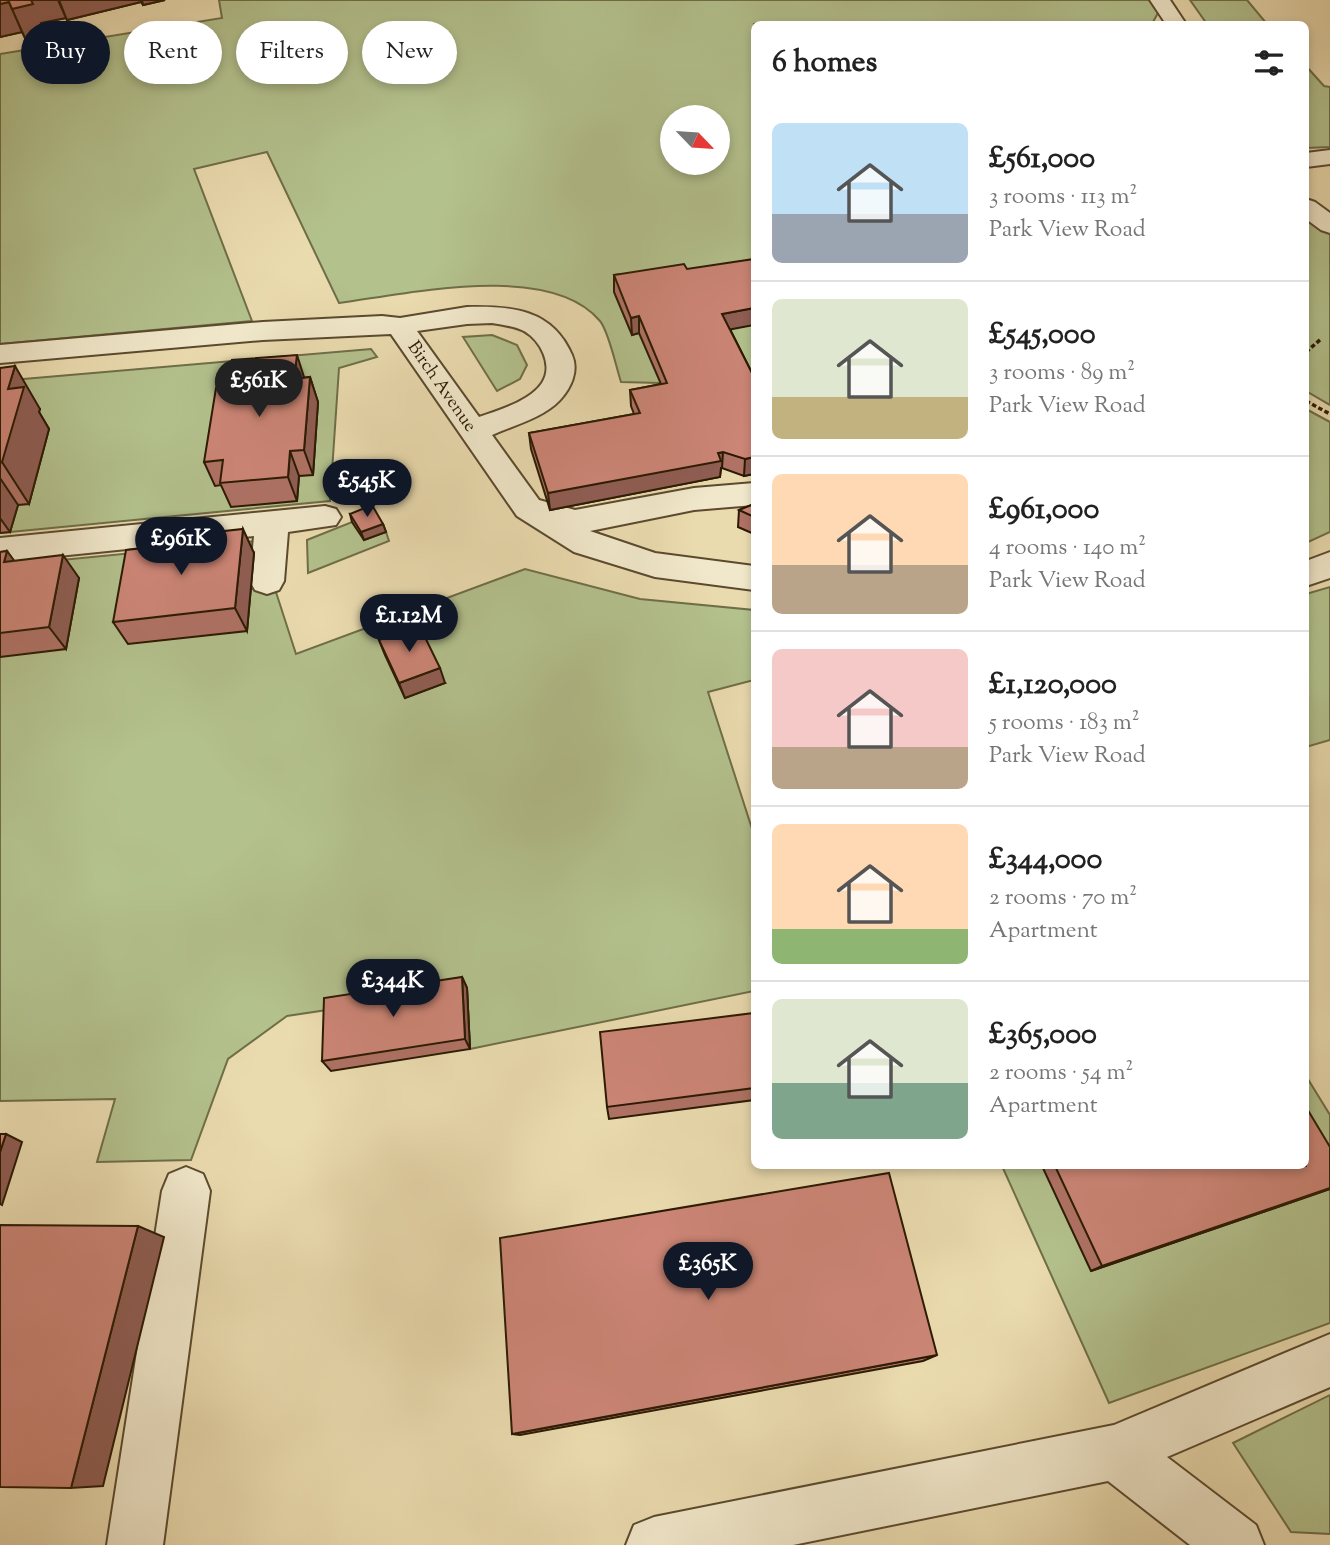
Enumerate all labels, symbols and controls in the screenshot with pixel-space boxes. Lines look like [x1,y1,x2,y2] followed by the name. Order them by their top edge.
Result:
[21,21,110,84] chip: Buy
[124,21,222,84] chip: Rent
[236,21,348,84] chip: Filters
[362,21,457,84] chip: New
[772,42,877,85] text: 6 homes
[1250,44,1288,82] icon: filters
[660,105,730,175] north arrow
[660,105,730,175] map controls
[989,138,1095,181] text: £561,000
[828,151,912,235] icon: home
[989,181,1137,214] text: 3 rooms · 113 m²
[989,214,1146,247] text: Park View Road
[989,314,1096,357] text: £545,000
[828,327,912,411] icon: home
[400,336,482,438] street label: Birch Avenue
[989,357,1135,390] text: 3 rooms · 89 m²
[210,360,308,419] pin: £561K
[231,365,287,398] text: £561K
[989,390,1146,423] text: Park View Road
[318,460,416,519] pin: £545K
[339,465,395,498] text: £545K
[989,489,1099,532] text: £961,000
[828,502,912,586] icon: home
[132,518,230,577] pin: £961K
[151,523,211,556] text: £961K
[989,532,1146,565] text: 4 rooms · 140 m²
[989,565,1146,598] text: Park View Road
[352,594,466,654] pin: £1.12M
[376,600,442,633] text: £1.12M
[989,664,1117,707] text: £1,120,000
[828,677,912,761] icon: home
[989,707,1140,740] text: 5 rooms · 183 m²
[989,740,1146,773] text: Park View Road
[989,839,1102,882] text: £344,000
[828,852,912,936] icon: home
[989,882,1137,915] text: 2 rooms · 70 m²
[989,915,1098,948] text: Apartment
[344,960,442,1019] pin: £344K
[362,965,424,998] text: £344K
[989,1014,1097,1057] text: £365,000
[828,1027,912,1111] icon: home
[989,1057,1133,1090] text: 2 rooms · 54 m²
[989,1090,1098,1123] text: Apartment
[659,1242,757,1302] pin: £365K
[679,1248,737,1281] text: £365K

